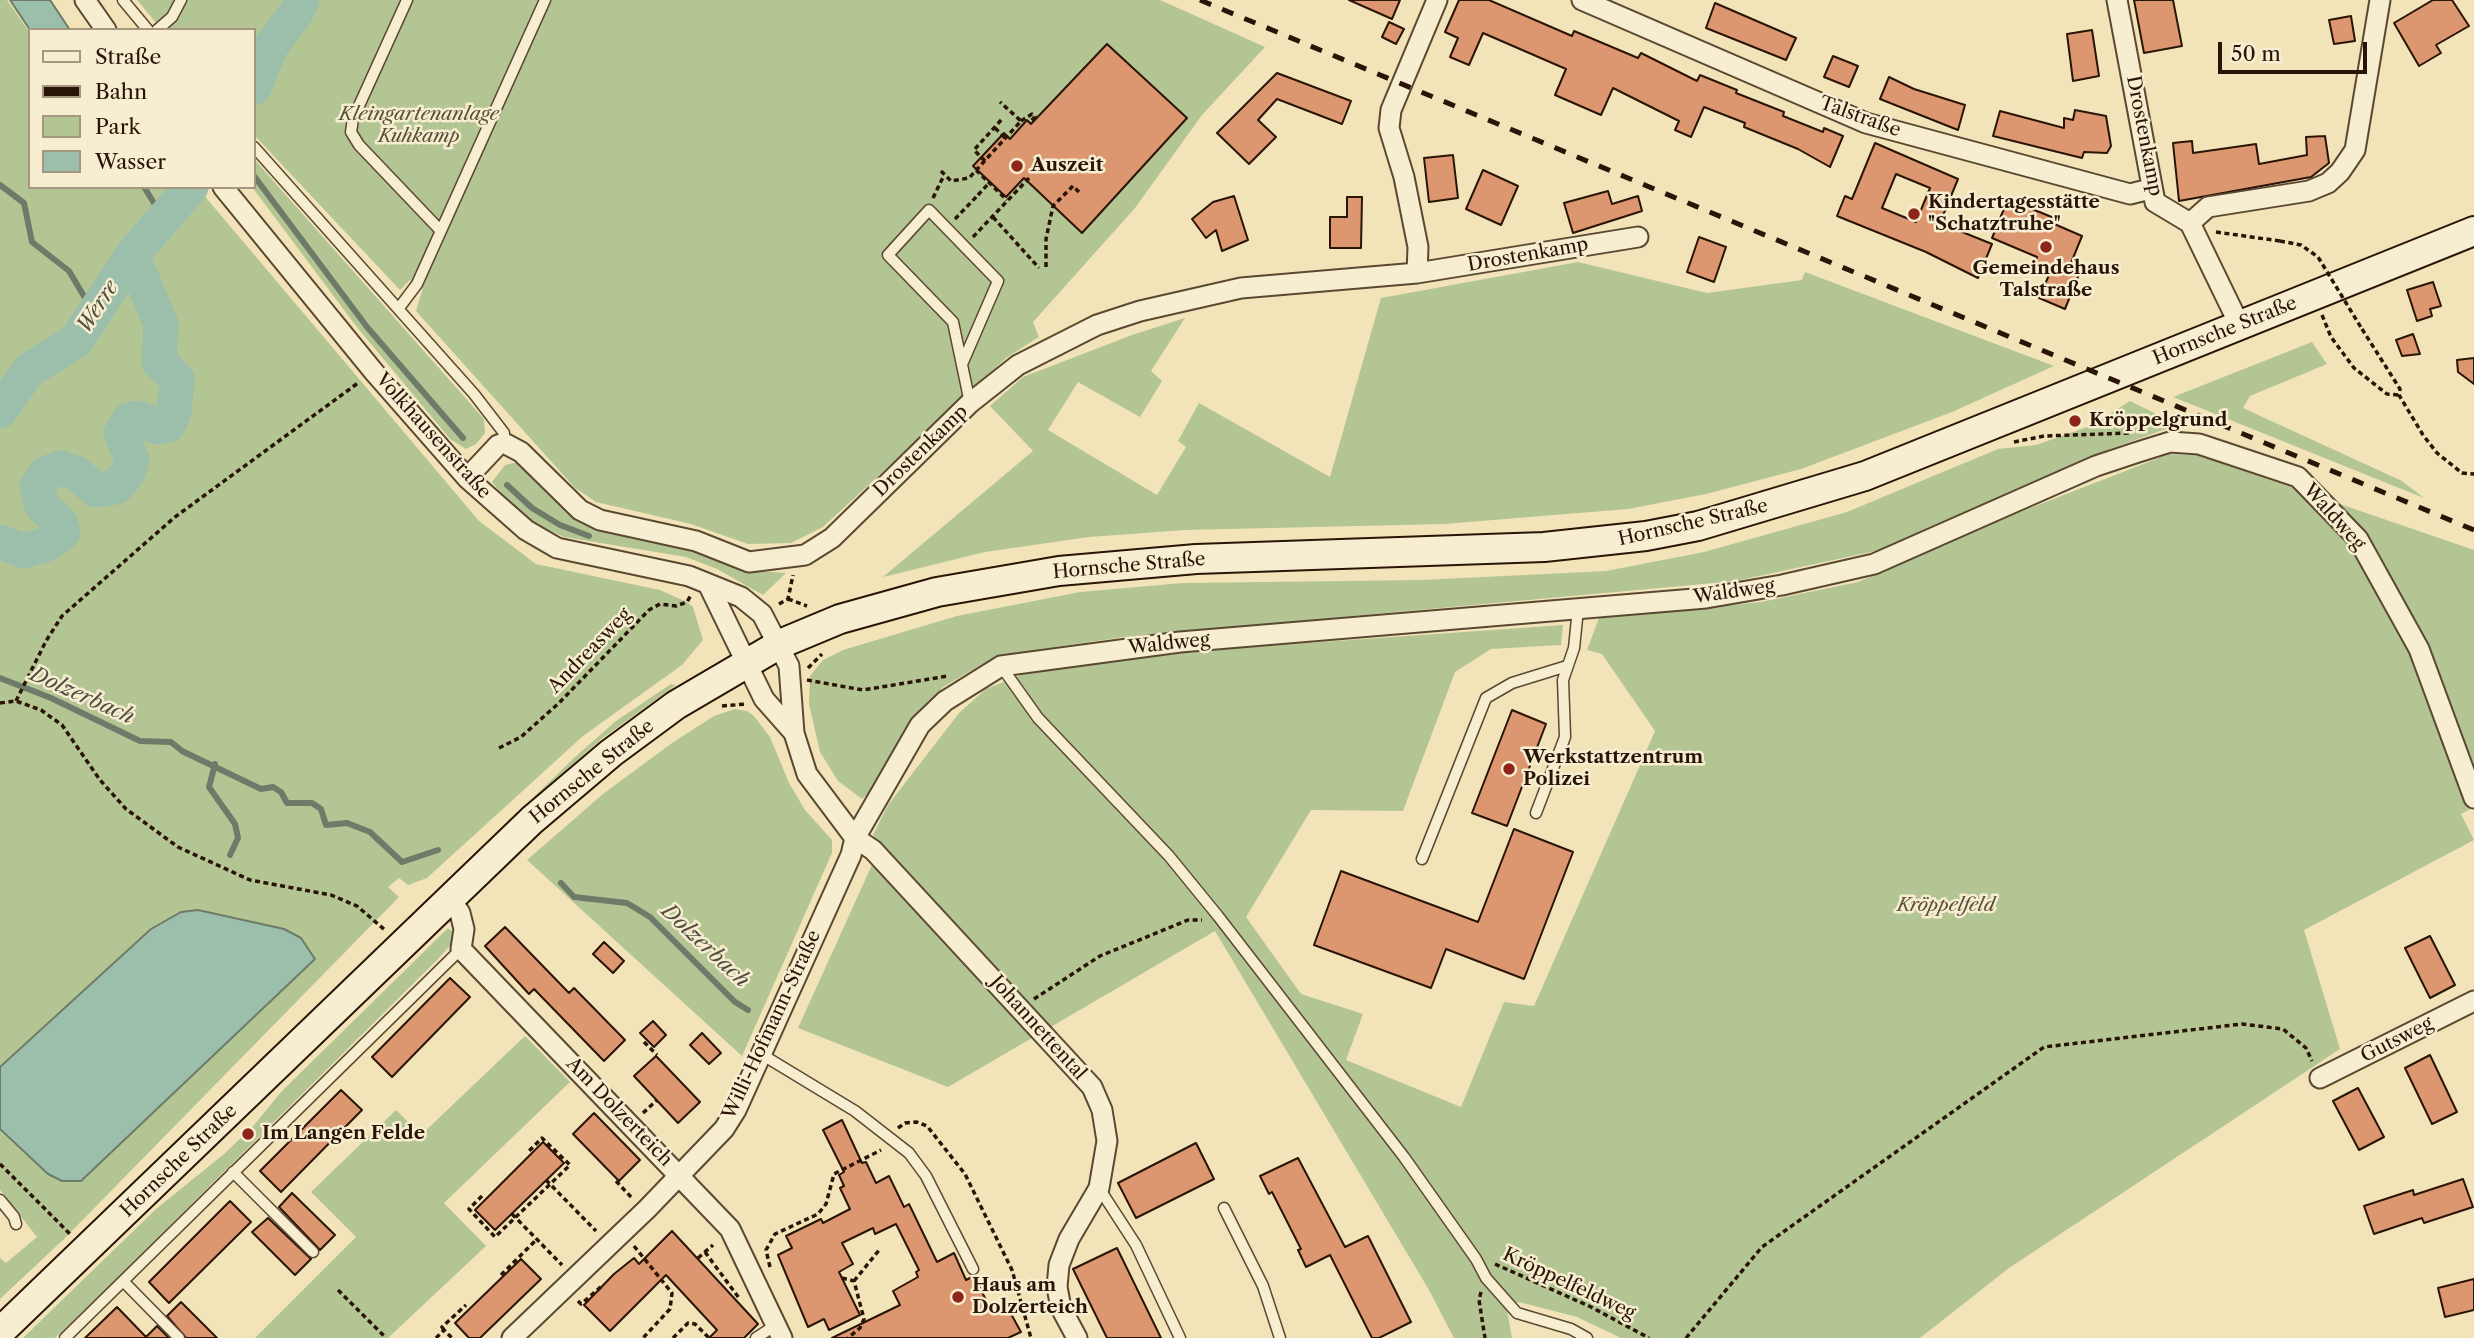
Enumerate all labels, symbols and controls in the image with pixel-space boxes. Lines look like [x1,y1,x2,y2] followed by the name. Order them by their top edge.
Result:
[28,28,256,189] legend
[2222,28,2371,72] scale bar
[2231,41,2281,66] text: 50 m
[95,44,161,69] text: Straße
[2121,74,2167,198] street label: Drostenkamp
[95,79,147,104] text: Bahn
[1816,92,1904,142] street label: Talstraße
[339,104,499,148] park label: Kleingartenanlage Kuhkamp
[95,114,141,139] text: Park
[95,149,166,174] text: Wasser
[1031,155,1103,177] place label: Auszeit
[1009,158,1025,174] marker: Auszeit
[1928,192,2100,236] place label: Kindertagesstätte "Schatztruhe"
[1906,206,1922,222] marker: Kindertagesstätte "Schatztruhe"
[1466,233,1590,277] street label: Drostenkamp
[2038,239,2054,255] marker: Gemeindehaus Talstraße
[1973,258,2119,302] place label: Gemeindehaus Talstraße
[72,276,124,338] water label: Werre
[2150,292,2300,370] street label: Hornsche Straße
[371,368,495,504] street label: Volkhausenstraße
[869,400,973,502] street label: Drostenkamp
[2089,410,2227,432] place label: Kröppelgrund
[2067,413,2083,429] marker: Kröppelgrund
[2298,479,2370,555] street label: Waldweg
[1616,495,1770,551] street label: Hornsche Straße
[1052,548,1206,584] street label: Hornsche Straße
[1692,575,1776,609] street label: Waldweg
[544,604,636,698] street label: Andreasweg
[1127,628,1211,660] street label: Waldweg
[26,662,138,730] water label: Dolzerbach
[525,715,659,829] street label: Hornsche Straße
[1523,747,1703,791] place label: Werkstattzentrum Polizei
[1501,761,1517,777] marker: Werkstattzentrum Polizei
[1897,895,1995,917] park label: Kröppelfeld
[656,899,754,993] water label: Dolzerbach
[718,927,826,1123] street label: Willi-Hofmann-Straße
[985,971,1091,1085] street label: Johannettental
[2357,1012,2437,1068] street label: Gutsweg
[561,1053,677,1171] street label: Am Dolzerteich
[116,1100,242,1222] street label: Hornsche Straße
[262,1123,425,1145] place label: Im Langen Felde
[240,1126,256,1142] marker: Im Langen Felde
[1499,1243,1639,1325] street label: Kröppelfeldweg
[972,1275,1088,1319] place label: Haus am Dolzerteich
[950,1289,966,1305] marker: Haus am Dolzerteich

